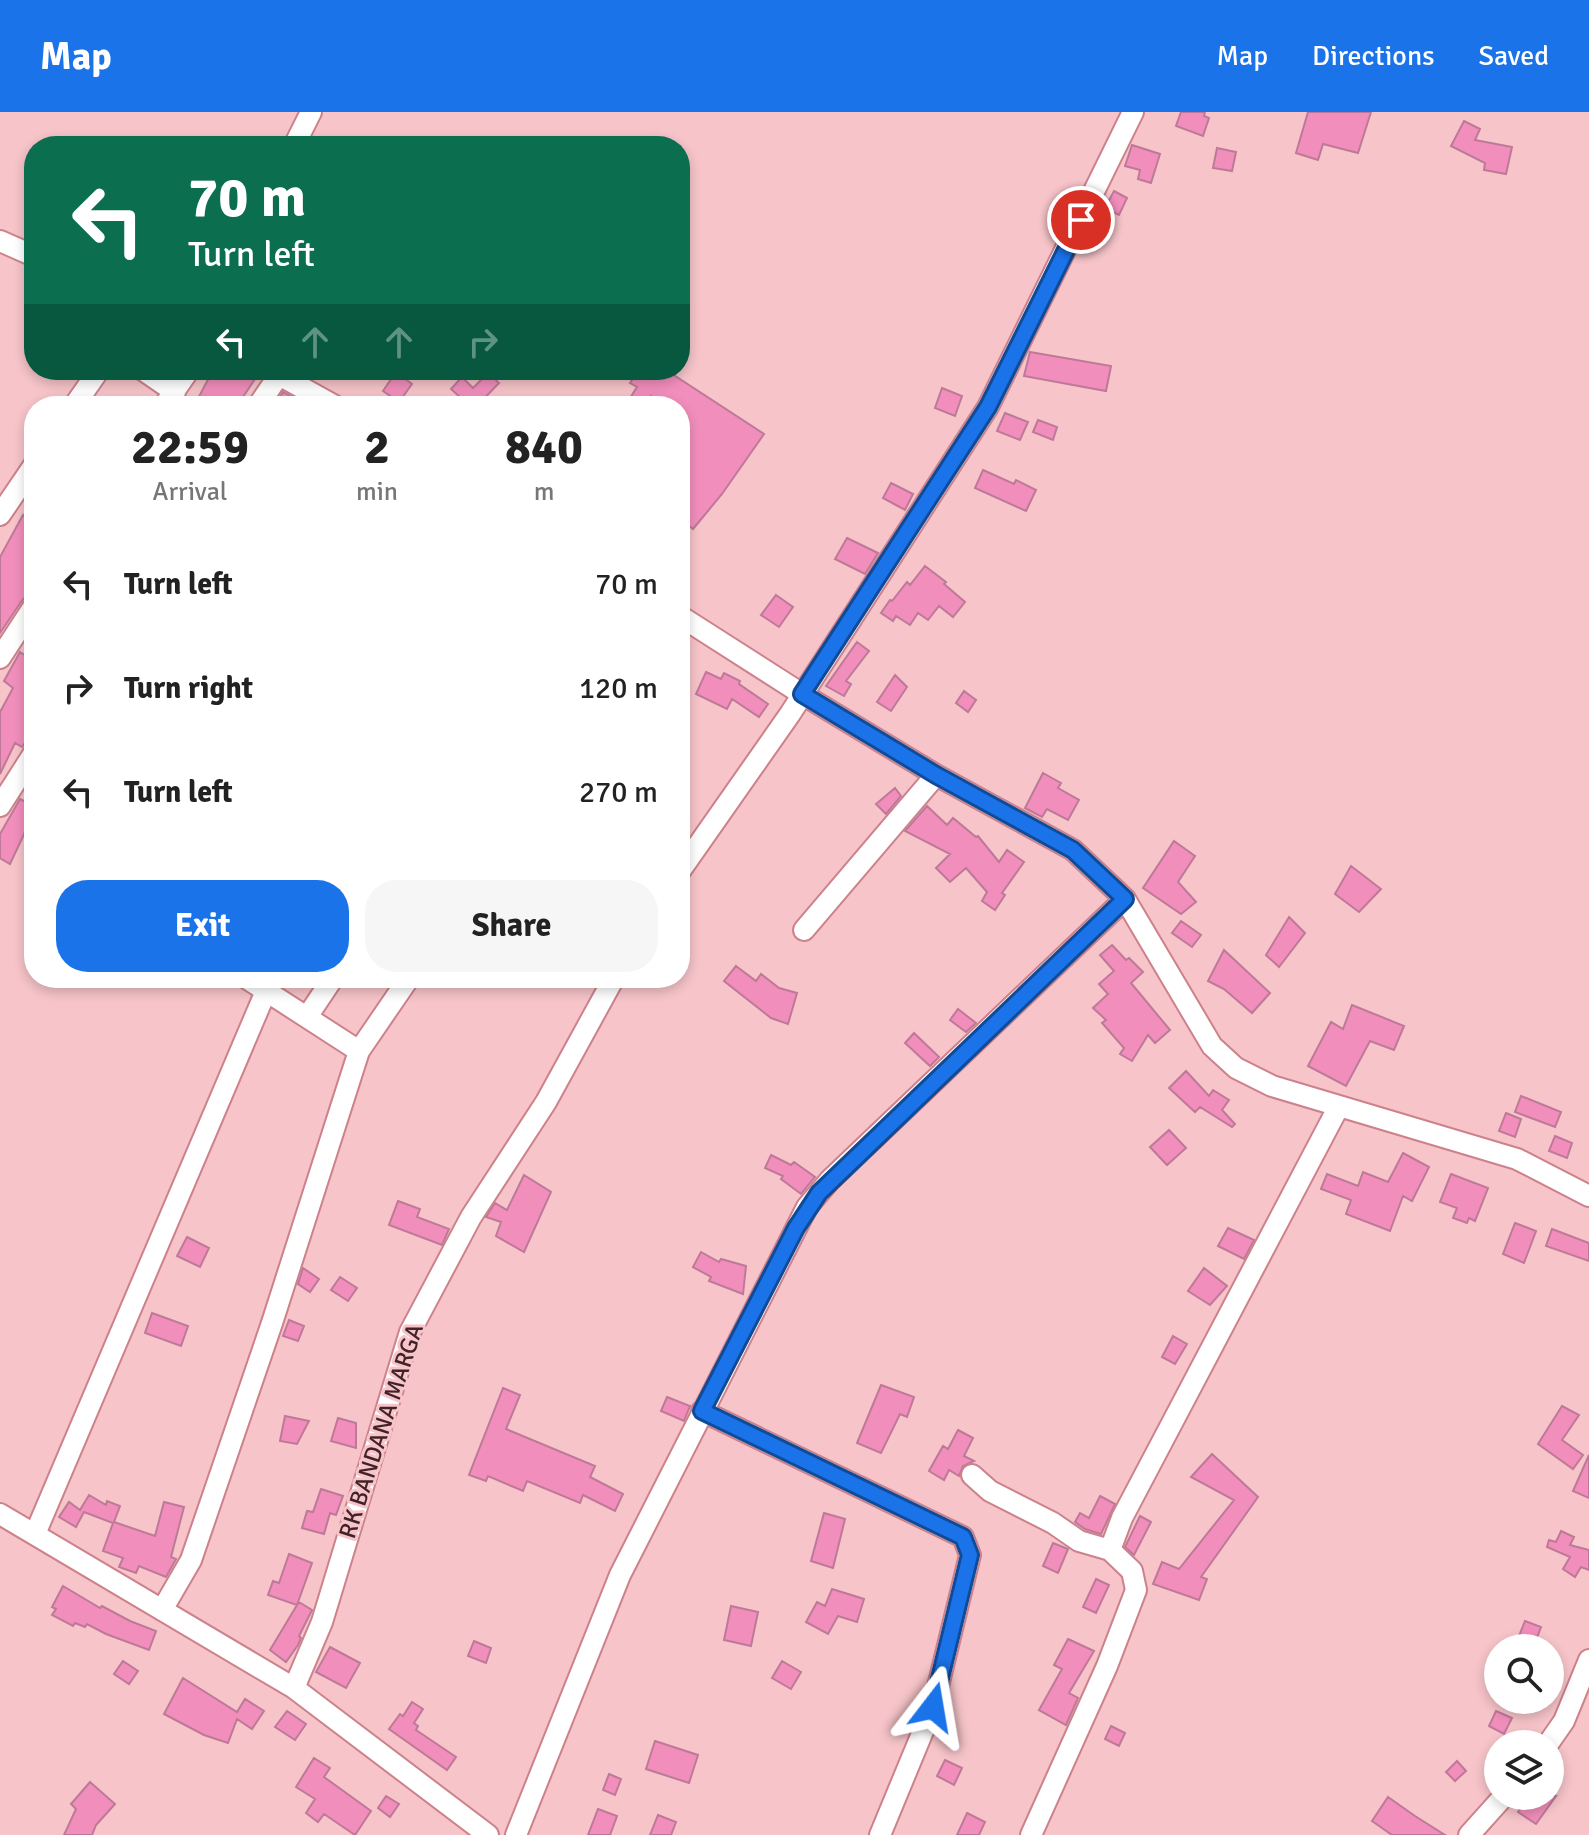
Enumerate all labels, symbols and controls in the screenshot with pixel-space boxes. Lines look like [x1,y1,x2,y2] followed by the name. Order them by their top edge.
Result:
[40,33,112,80] text: Map
[1216,39,1268,73] text: Map
[1312,39,1434,73] text: Directions
[1478,39,1549,73] text: Saved
[188,163,306,232] text: 70 m
[56,168,160,272] icon: left
[1047,186,1115,254] pin
[1059,198,1103,242] icon: arrive
[188,232,315,277] text: Turn left
[209,320,253,364] icon: left
[293,320,337,364] icon: ahead
[377,320,421,364] icon: ahead
[461,320,505,364] icon: right
[131,418,249,477] text: 22:59
[364,418,390,477] text: 2
[505,418,583,477] text: 840
[153,476,227,508] text: Arrival
[356,476,398,508] text: min
[534,476,554,508] text: m
[56,562,100,606] icon: left
[124,566,233,603] text: Turn left
[595,566,658,603] text: 70 m
[56,666,100,710] icon: right
[124,670,253,707] text: Turn right
[579,670,658,707] text: 120 m
[56,770,100,814] icon: left
[124,774,233,811] text: Turn left
[579,774,658,811] text: 270 m
[56,880,349,972] button: Exit
[365,880,658,972] button: Share
[332,1320,430,1542] street label: RK BANDANA MARGA
[1484,1634,1564,1810] map controls
[1484,1634,1564,1714] button: search
[891,1665,975,1749] position arrow
[1484,1730,1564,1810] button: layers

